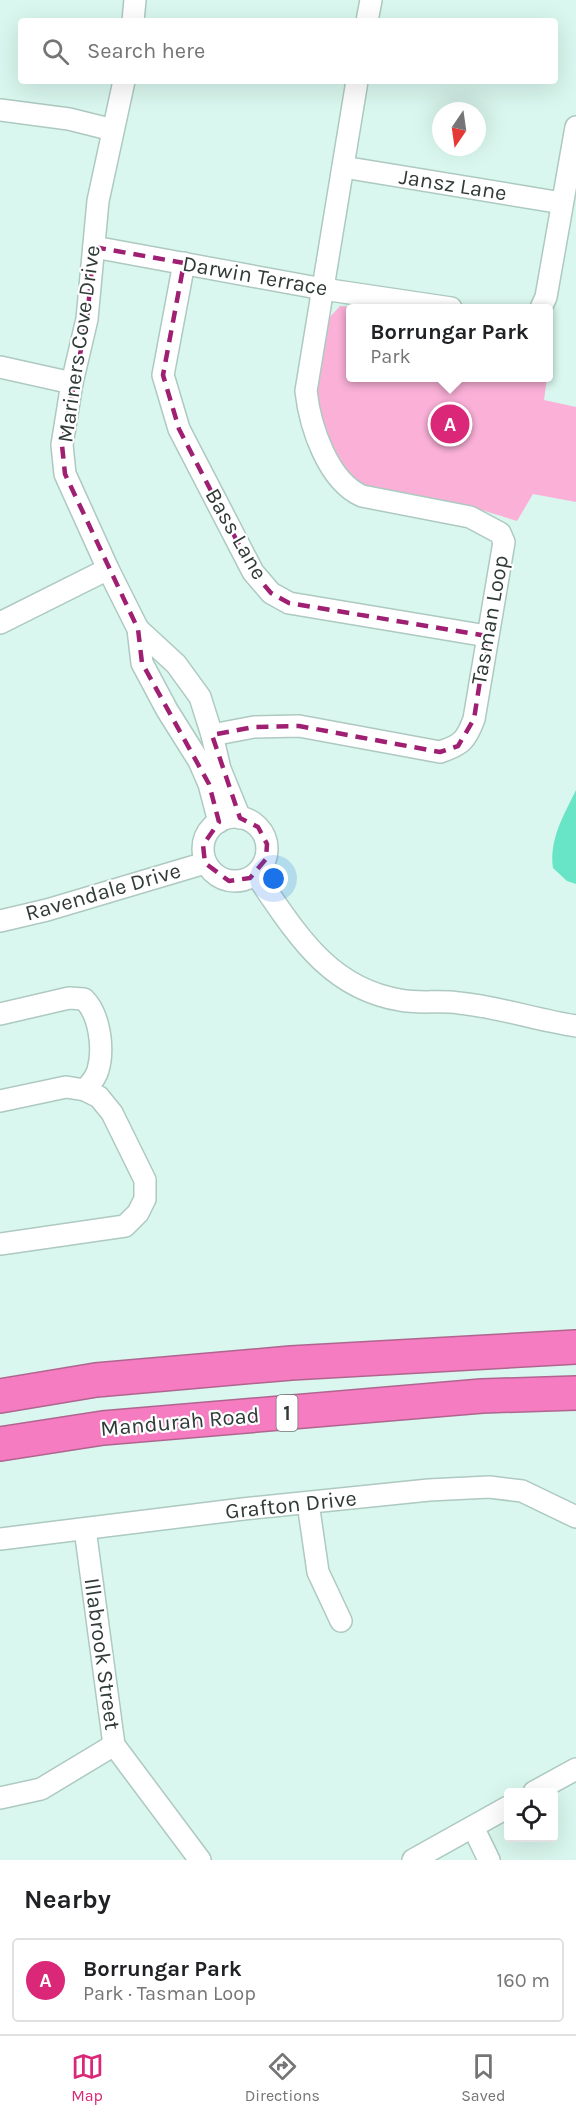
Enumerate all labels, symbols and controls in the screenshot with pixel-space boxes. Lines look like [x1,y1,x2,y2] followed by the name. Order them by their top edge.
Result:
[18,18,558,84] search box
[39,35,72,68] icon: search
[87,38,205,64] text: Search here
[432,102,486,156] north arrow
[397,164,509,206] street label: Jansz Lane
[52,244,106,444] street label: Mariners Cove Drive
[180,250,330,302] street label: Darwin Terrace
[346,304,553,382] popup
[370,319,529,345] text: Borrungar Park
[370,345,411,368] text: Park
[430,402,470,446] pin: A
[199,484,273,584] street label: Bass Lane
[466,553,514,687] street label: Tasman Loop
[22,857,184,927] street label: Ravendale Drive
[259,864,288,893] your location
[276,1395,298,1431] road number: 1
[99,1402,261,1442] street label: Mandurah Road
[224,1485,358,1525] street label: Grafton Drive
[78,1576,126,1732] street label: Illabrook Street
[504,1788,558,1842] map controls
[504,1788,558,1842] button: locate
[24,1884,111,1915] text: Nearby
[83,1956,242,1982] text: Borrungar Park
[39,1969,52,1992] text: A
[497,1969,550,1992] text: 160 m
[83,1982,256,2005] text: Park · Tasman Loop
[71,2050,104,2105] tab: Map
[245,2050,320,2105] tab: Directions
[461,2050,505,2105] tab: Saved

